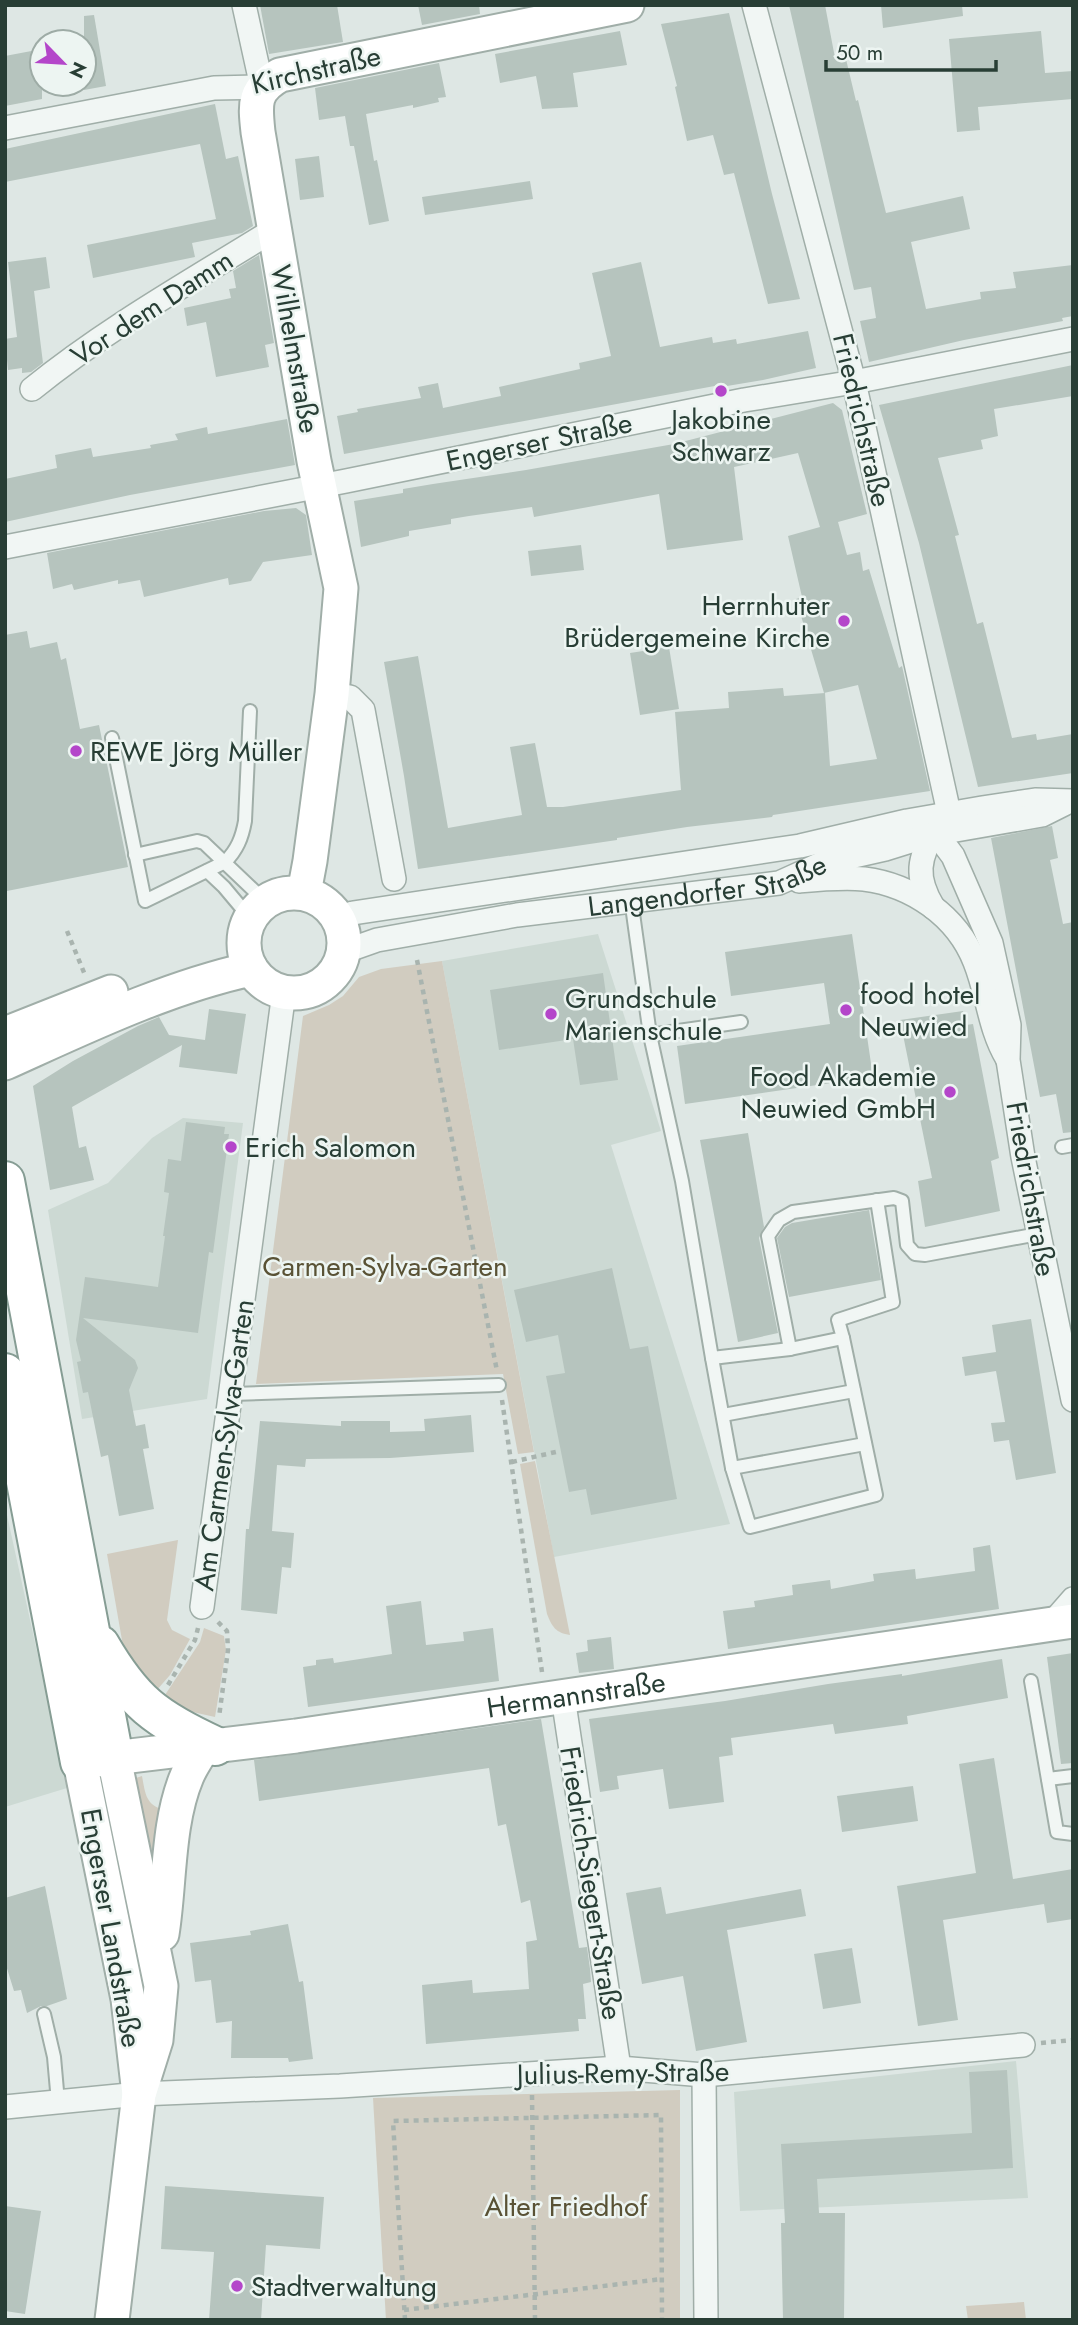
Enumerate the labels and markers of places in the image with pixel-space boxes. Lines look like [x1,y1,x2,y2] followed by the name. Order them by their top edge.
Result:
[713,383,729,399] marker: Jakobine Schwarz
[667,399,771,472] place label: Jakobine Schwarz
[564,585,830,658] place label: Herrnhuter Brüdergemeine Kirche
[836,613,852,629] marker: Herrnhuter Brüdergemeine Kirche
[90,731,303,772] place label: REWE Jörg Müller
[68,743,84,759] marker: REWE Jörg Müller
[860,974,981,1047] place label: food hotel Neuwied
[565,978,722,1051] place label: Grundschule Marienschule
[838,1002,854,1018] marker: food hotel Neuwied
[543,1006,559,1022] marker: Grundschule Marienschule
[741,1056,936,1129] place label: Food Akademie Neuwied GmbH
[942,1084,958,1100] marker: Food Akademie Neuwied GmbH
[245,1127,416,1168] place label: Erich Salomon
[223,1139,239,1155] marker: Erich Salomon
[251,2266,437,2307] place label: Stadtverwaltung
[229,2278,245,2294] marker: Stadtverwaltung

